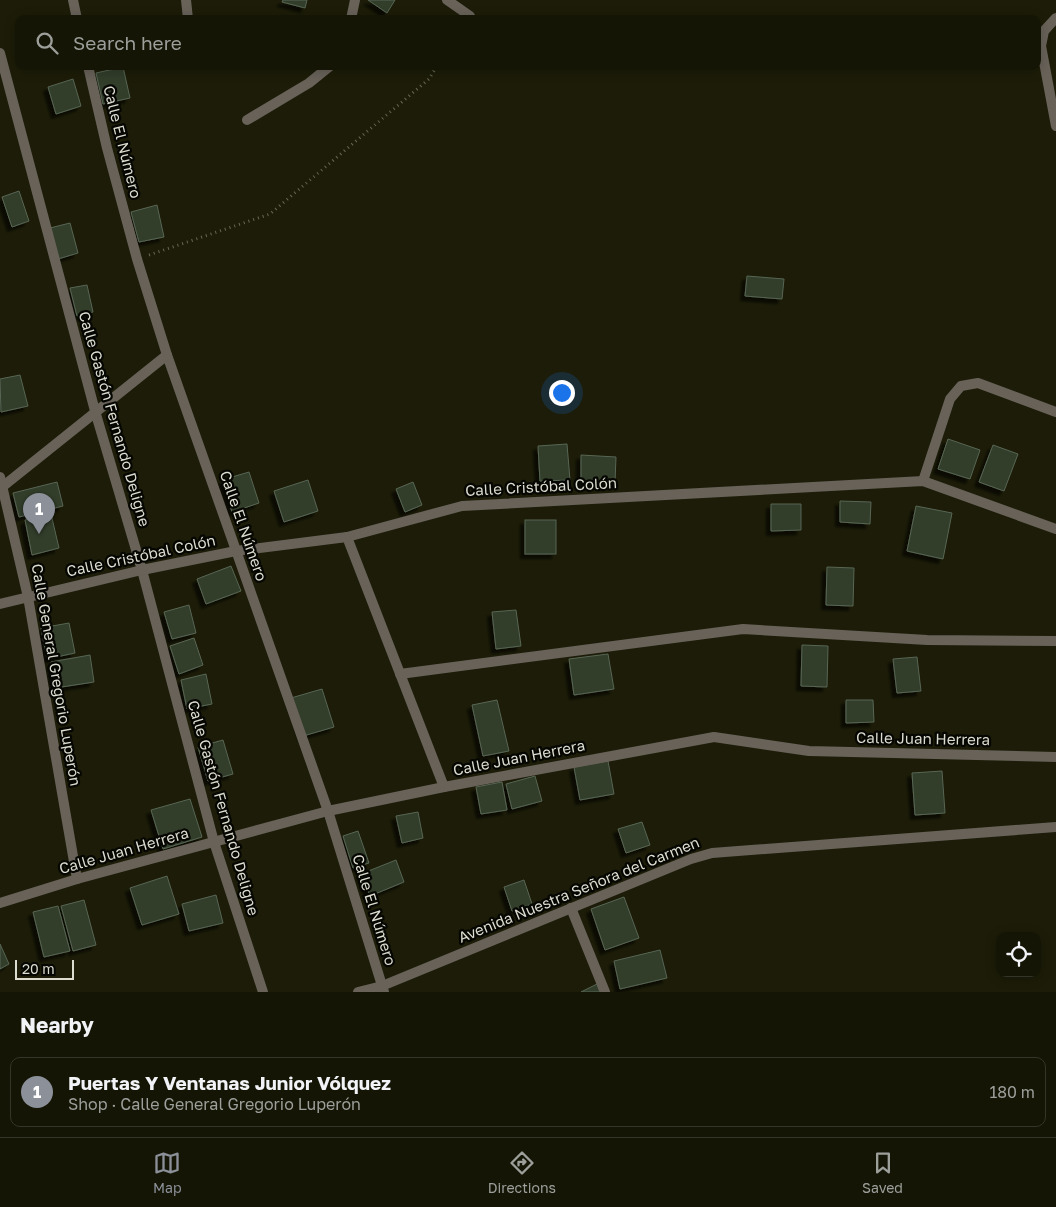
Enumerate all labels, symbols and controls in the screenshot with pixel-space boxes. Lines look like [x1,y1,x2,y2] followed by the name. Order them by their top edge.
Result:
[15,15,1041,70] search box
[33,29,61,57] icon: search
[73,31,182,54] text: Search here
[100,84,146,200] street label: Calle El Número
[76,309,154,529] street label: Calle Gastón Fernando Deligne
[549,380,575,406] your location
[217,468,271,583] street label: Calle El Número
[465,473,617,499] street label: Calle Cristóbal Colón
[23,493,55,534] pin: 1
[65,530,217,580] street label: Calle Cristóbal Colón
[29,562,85,787] street label: Calle General Gregorio Luperón
[185,698,263,918] street label: Calle Gastón Fernando Deligne
[856,728,990,748] street label: Calle Juan Herrera
[451,735,586,779] street label: Calle Juan Herrera
[57,823,191,877] street label: Calle Juan Herrera
[455,832,702,946] street label: Avenida Nuestra Señora del Carmen
[349,852,400,968] street label: Calle El Número
[996,932,1041,977] map controls
[996,932,1041,977] button: locate
[15,957,74,980] scale bar
[22,960,55,977] text: 20 m
[20,1012,94,1038] text: Nearby
[68,1071,391,1094] text: Puertas Y Ventanas Junior Vólquez
[33,1082,41,1102] text: 1
[989,1082,1035,1102] text: 180 m
[68,1094,361,1114] text: Shop · Calle General Gregorio Luperón
[153,1149,182,1196] tab: Map
[488,1149,556,1196] tab: Directions
[862,1149,903,1196] tab: Saved

